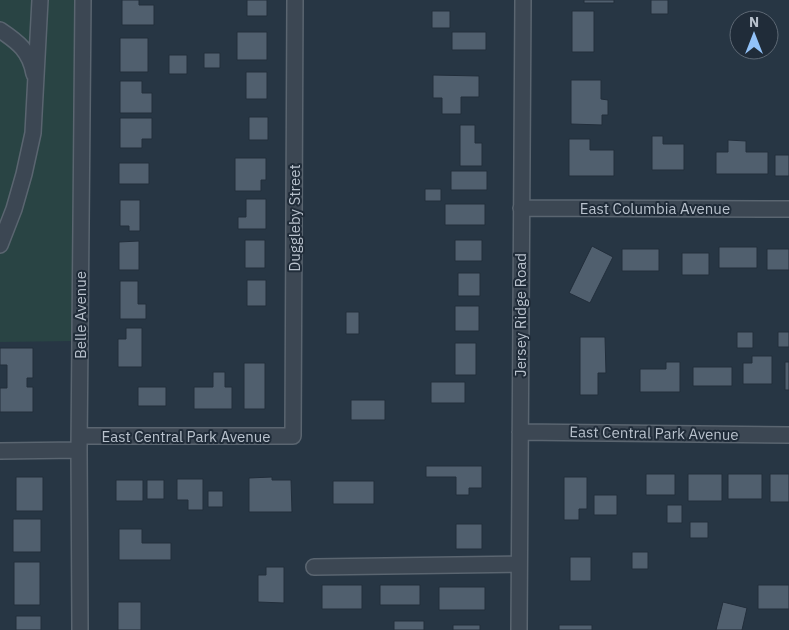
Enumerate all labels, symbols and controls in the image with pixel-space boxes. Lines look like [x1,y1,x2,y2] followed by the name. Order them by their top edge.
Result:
[729,10,779,60] north arrow
[749,13,759,31] text: N
[285,164,304,272] street label: Duggleby Street
[580,199,730,218] street label: East Columbia Avenue
[511,253,530,377] street label: Jersey Ridge Road
[71,271,90,359] street label: Belle Avenue
[569,422,739,444] street label: East Central Park Avenue
[101,427,271,446] street label: East Central Park Avenue

